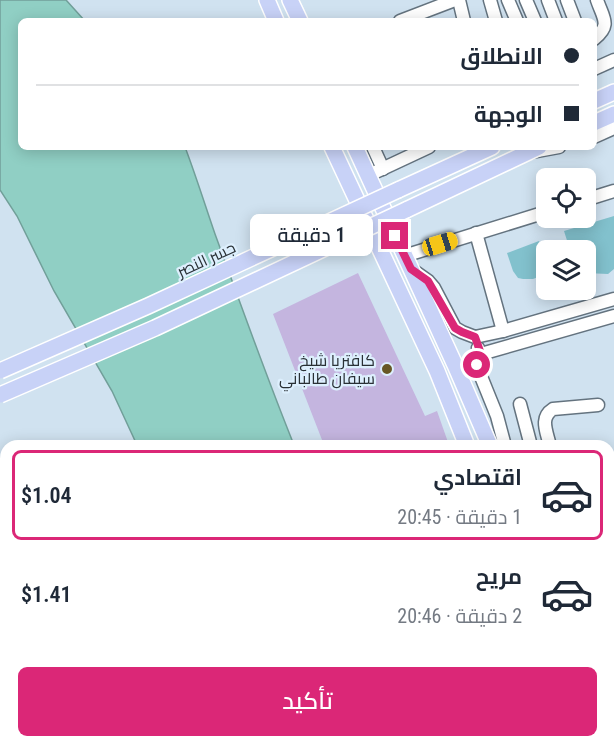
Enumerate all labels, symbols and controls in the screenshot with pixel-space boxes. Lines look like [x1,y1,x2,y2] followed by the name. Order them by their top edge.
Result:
[460,44,543,69] text: الانطلاق
[474,102,543,127] text: الوجهة
[536,168,596,300] map controls
[536,168,596,228] button: locate
[251,215,374,257] callout: 1 دقيقة
[381,222,408,249] route end
[278,223,345,247] text: 1 دقيقة
[420,230,460,258] car
[173,238,238,282] street label: جسر النصر
[536,240,596,300] button: layers
[279,351,375,392] place label: كافتريا شيخ سيفان طالباني
[463,351,490,378] route start
[380,362,394,376] marker: كافتريا شيخ سيفان طالباني
[433,465,522,490] text: اقتصادي
[540,468,594,522] icon: car
[21,483,72,508] text: $1.04
[397,505,522,529] text: 1 دقيقة · 20:45
[476,564,522,589] text: مريح
[540,567,594,621] icon: car
[21,582,72,607] text: $1.41
[397,604,522,628] text: 2 دقيقة · 20:46
[18,667,597,736] button: تأكيد

